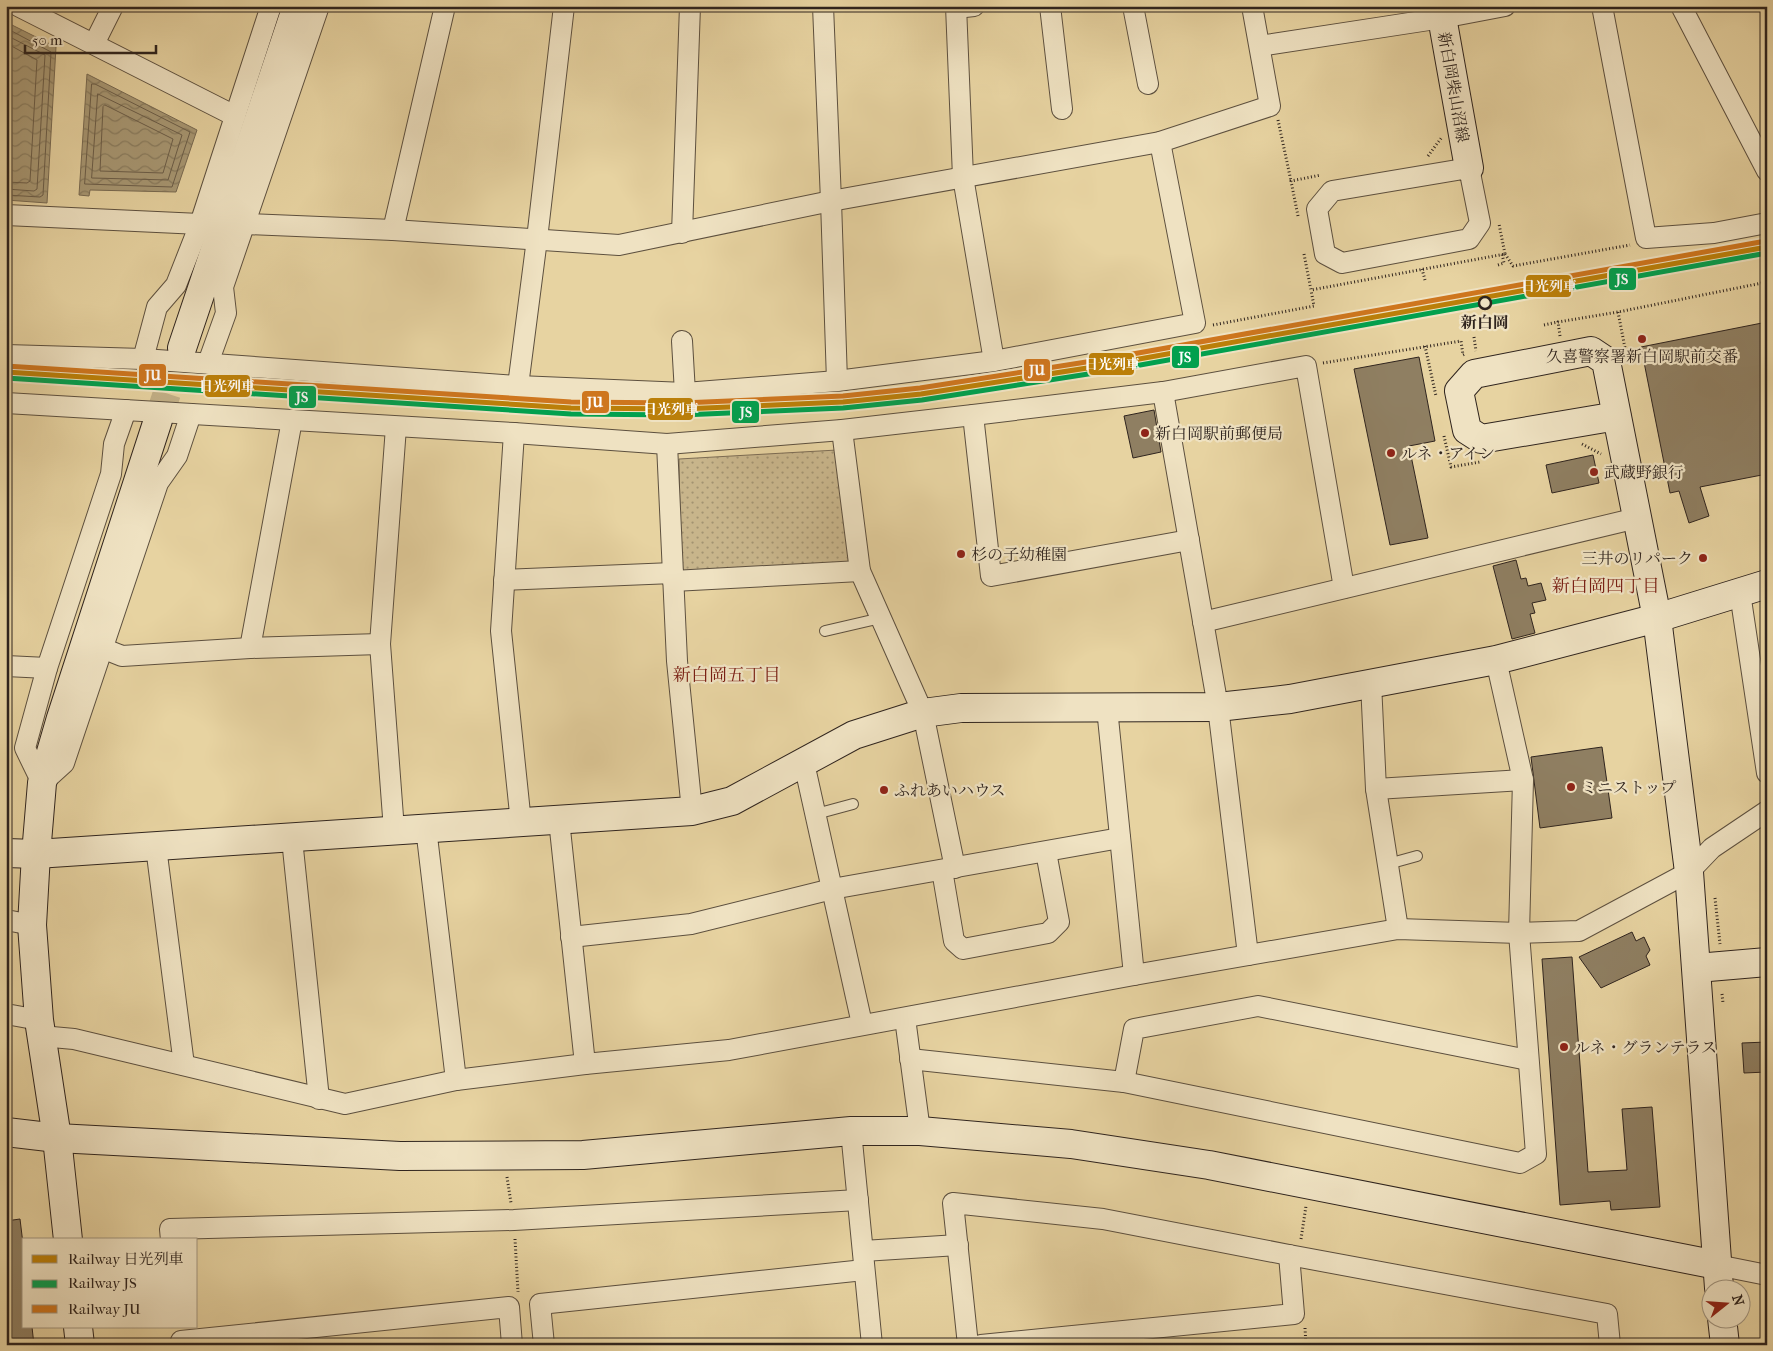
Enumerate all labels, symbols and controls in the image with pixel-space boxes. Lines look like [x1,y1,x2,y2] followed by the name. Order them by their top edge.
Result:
[25,22,156,54] scale bar
[1434,30,1473,144] street label: 新白岡柴山沼線
[32,31,63,49] text: 50 m
[1608,267,1637,291] line badge: JS
[1614,271,1628,288] text: JS
[1525,274,1572,298] line badge: 日光列車
[1521,278,1577,295] text: 日光列車
[1478,296,1492,310] marker: 新白岡
[1460,313,1509,332] place label: 新白岡
[1636,333,1648,345] marker: 久喜警察署新白岡駅前交番
[1171,345,1200,369] line badge: JS
[1546,347,1738,366] place label: 久喜警察署新白岡駅前交番
[1177,349,1191,366] text: JS
[1088,352,1135,376] line badge: 日光列車
[1084,356,1140,373] text: 日光列車
[1023,358,1051,382] line badge: JU
[1027,362,1045,379] text: JU
[138,363,167,387] line badge: JU
[143,367,161,384] text: JU
[204,374,251,398] line badge: 日光列車
[199,378,255,395] text: 日光列車
[288,385,317,409] line badge: JS
[294,389,308,406] text: JS
[581,390,610,414] line badge: JU
[585,394,603,411] text: JU
[647,397,694,421] line badge: 日光列車
[731,400,760,424] line badge: JS
[643,401,699,418] text: 日光列車
[738,404,752,421] text: JS
[1155,424,1283,443] place label: 新白岡駅前郵便局
[1139,427,1151,439] marker: 新白岡駅前郵便局
[1401,444,1495,463] place label: ルネ・アイン
[1385,447,1397,459] marker: ルネ・アイン
[1604,463,1684,482] place label: 武蔵野銀行
[1588,466,1600,478] marker: 武蔵野銀行
[971,545,1067,564] place label: 杉の子幼稚園
[955,548,967,560] marker: 杉の子幼稚園
[1581,549,1693,568] place label: 三井のリパーク
[1697,552,1709,564] marker: 三井のリパーク
[1552,576,1660,597] district label: 新白岡四丁目
[673,665,781,686] district label: 新白岡五丁目
[1581,778,1677,797] place label: ミニストップ
[894,781,1006,800] place label: ふれあいハウス
[1565,781,1577,793] marker: ミニストップ
[878,784,890,796] marker: ふれあいハウス
[1574,1038,1717,1057] place label: ルネ・グランテラス
[1558,1041,1570,1053] marker: ルネ・グランテラス
[22,1238,198,1328] legend
[68,1250,183,1268] text: Railway 日光列車
[68,1274,137,1292] text: Railway JS
[1700,1278,1750,1328] north arrow
[1728,1293,1748,1308] text: N
[68,1300,141,1318] text: Railway JU

